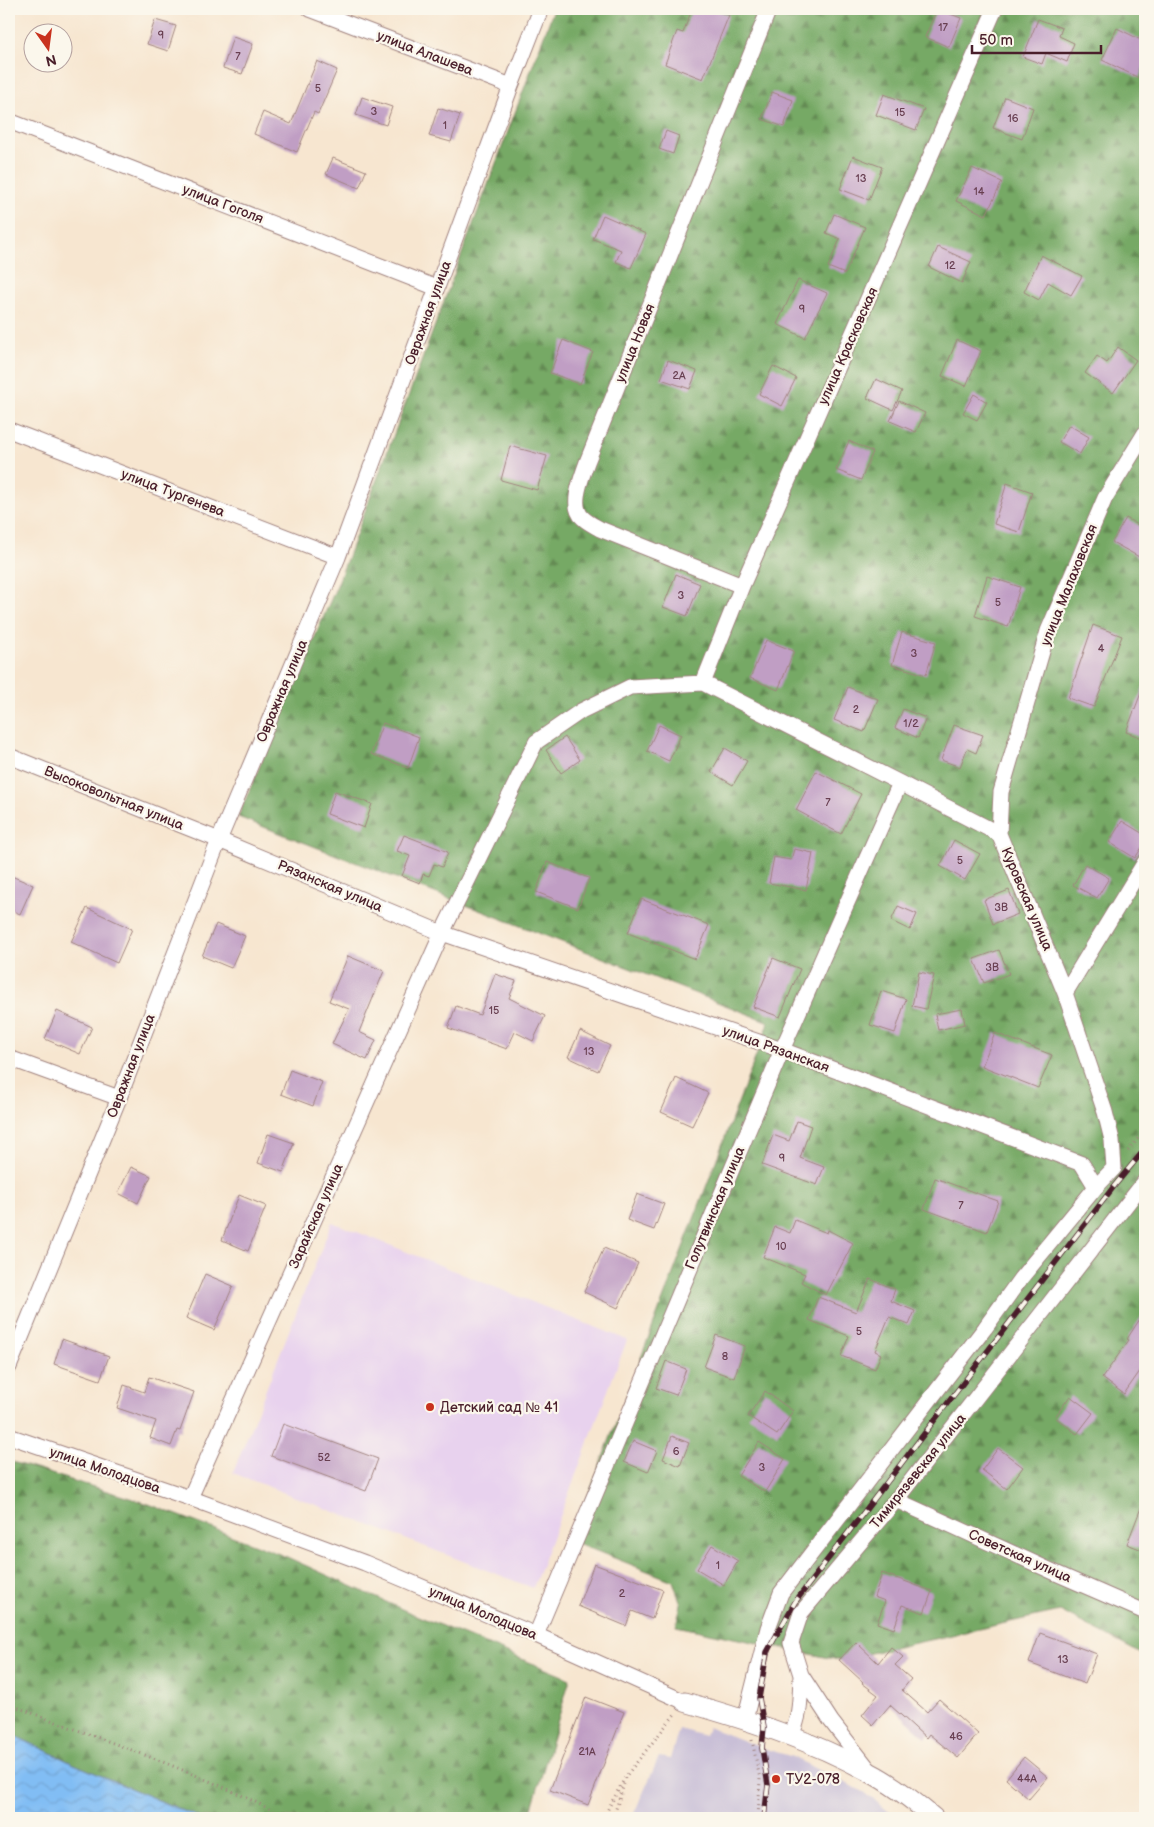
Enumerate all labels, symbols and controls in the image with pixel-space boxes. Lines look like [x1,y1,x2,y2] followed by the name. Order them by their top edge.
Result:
[938,21,948,34] house number: 17
[22,22,72,72] north arrow
[972,22,1100,54] scale bar
[375,27,476,79] street label: улица Алашева
[158,29,164,42] house number: 9
[979,31,1013,50] text: 50 m
[235,50,241,63] house number: 7
[44,51,58,70] text: N
[315,82,321,95] house number: 5
[371,105,378,118] house number: 3
[895,106,905,119] house number: 15
[1008,112,1019,125] house number: 16
[443,119,447,132] house number: 1
[855,172,867,185] house number: 13
[180,181,266,227] street label: улица Гоголя
[974,185,985,198] house number: 14
[401,258,455,367] street label: Овражная улица
[945,259,956,272] house number: 12
[814,285,882,407] street label: улица Красковская
[611,301,659,385] street label: улица Новая
[799,303,805,316] house number: 9
[672,369,686,382] house number: 2А
[119,465,228,521] street label: улица Тургенева
[1037,521,1101,648] street label: улица Малаховская
[678,589,685,602] house number: 3
[995,596,1001,609] house number: 5
[253,636,312,745] street label: Овражная улица
[1098,642,1105,655] house number: 4
[911,647,918,660] house number: 3
[853,703,860,716] house number: 2
[903,717,919,730] house number: 1/2
[42,762,187,834] street label: Высоковольтная улица
[825,796,831,809] house number: 7
[998,845,1057,954] street label: Куровская улица
[957,854,963,867] house number: 5
[275,856,386,916] street label: Рязанская улица
[994,901,1008,914] house number: 3В
[985,961,999,974] house number: 3В
[489,1004,499,1017] house number: 15
[103,1011,159,1120] street label: Овражная улица
[720,1022,832,1076] street label: улица Рязанская
[583,1045,595,1058] house number: 13
[681,1143,749,1272] street label: Голутвинская улица
[779,1152,785,1165] house number: 9
[285,1160,347,1271] street label: Зарайская улица
[958,1199,964,1212] house number: 7
[776,1240,787,1253] house number: 10
[856,1325,862,1338] house number: 5
[722,1350,728,1363] house number: 8
[440,1399,558,1416] place label: Детский сад № 41
[424,1401,436,1413] marker: Детский сад № 41
[866,1409,970,1532] street label: Тимирязевская улица
[47,1443,163,1497] street label: улица Молодцова
[673,1445,680,1458] house number: 6
[318,1451,331,1464] house number: 52
[759,1461,766,1474] house number: 3
[966,1526,1075,1587] street label: Советская улица
[716,1559,720,1572] house number: 1
[426,1583,540,1644] street label: улица Молодцова
[619,1587,626,1600] house number: 2
[1057,1653,1069,1666] house number: 13
[949,1730,963,1743] house number: 46
[578,1745,596,1758] house number: 21А
[786,1771,840,1788] place label: ТУ2-078
[1017,1772,1037,1785] house number: 44А
[770,1773,782,1785] marker: ТУ2-078

